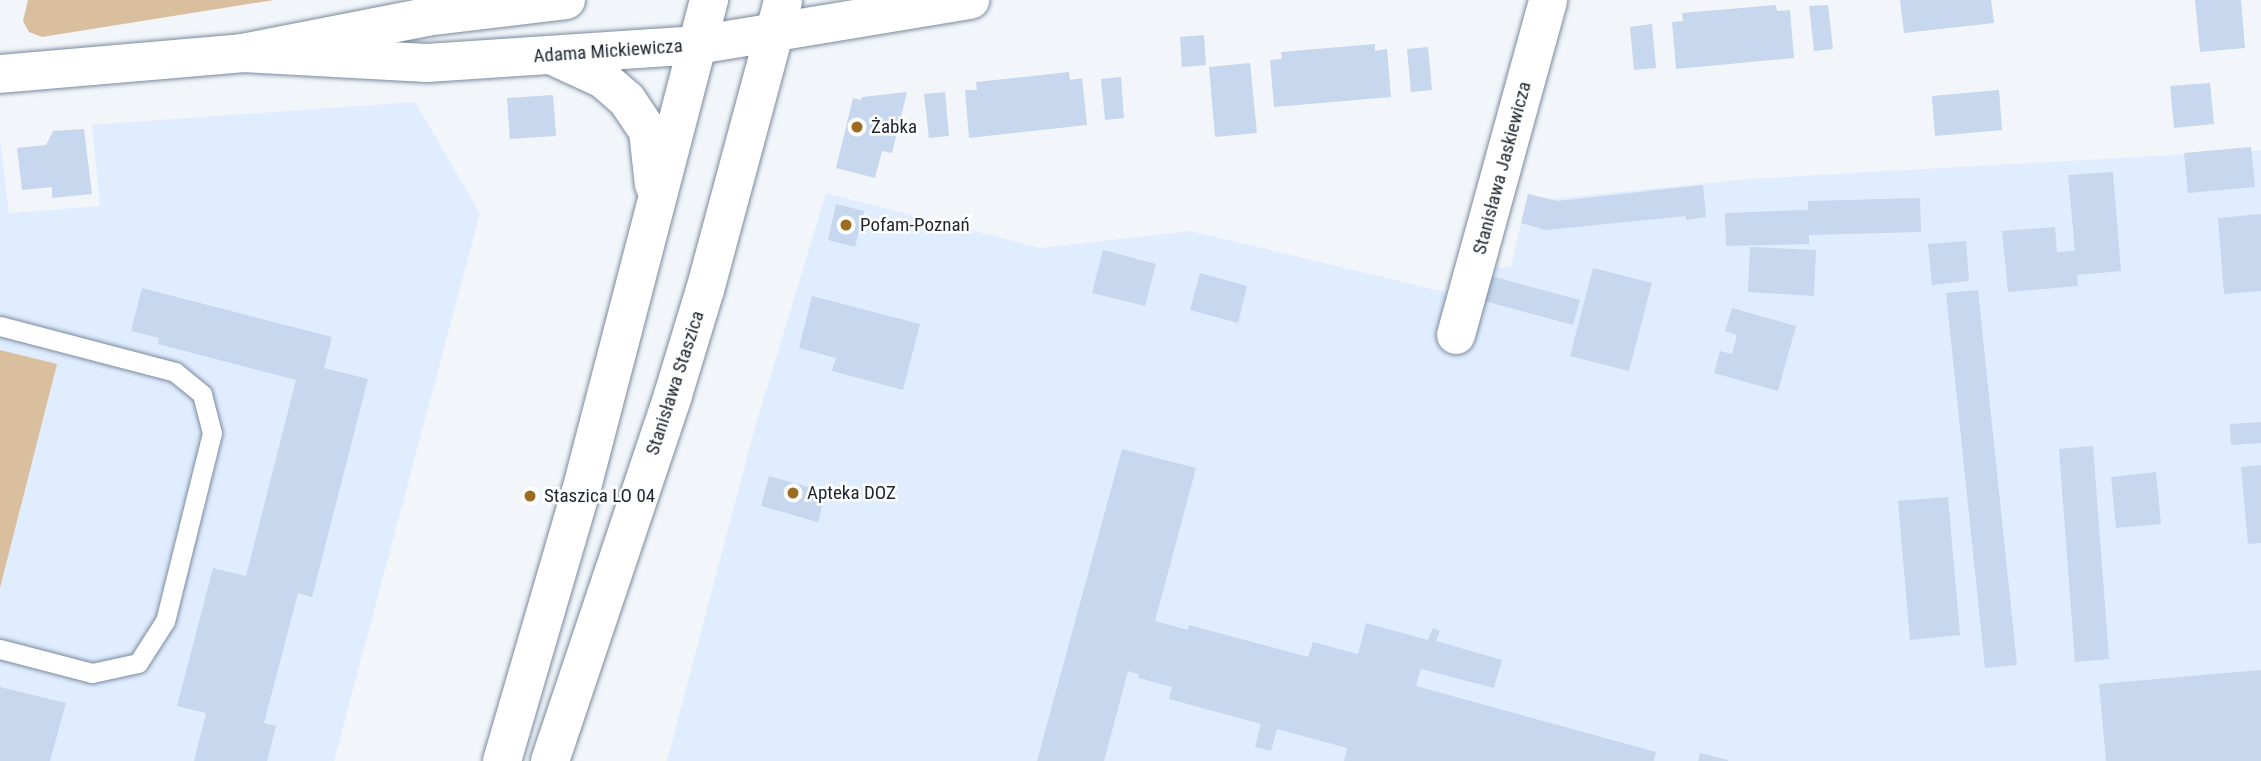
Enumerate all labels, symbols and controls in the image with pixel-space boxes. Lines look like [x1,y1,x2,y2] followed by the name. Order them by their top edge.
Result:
[533,34,683,68] street label: Adama Mickiewicza
[1468,79,1536,257] street label: Stanisława Jaskiewicza
[871,116,917,138] place label: Żabka
[849,119,865,135] marker: Żabka
[860,214,970,236] place label: Pofam-Poznań
[838,217,854,233] marker: Pofam-Poznań
[641,308,709,458] street label: Stanisława Staszica
[807,482,896,504] place label: Apteka DOZ
[544,485,655,507] place label: Staszica LO 04
[785,485,801,501] marker: Apteka DOZ
[522,488,538,504] marker: Staszica LO 04

